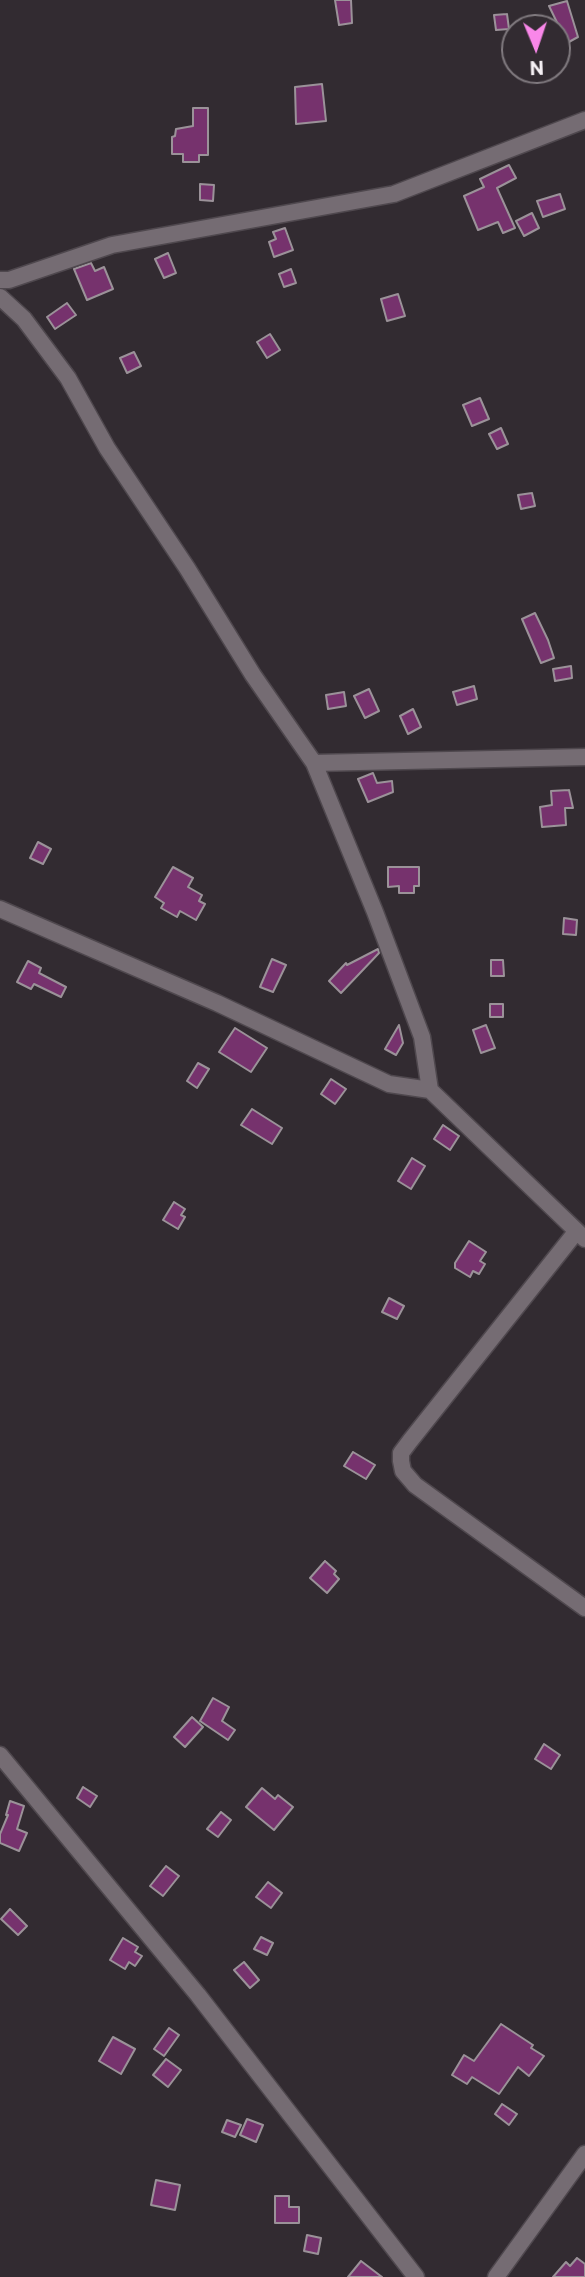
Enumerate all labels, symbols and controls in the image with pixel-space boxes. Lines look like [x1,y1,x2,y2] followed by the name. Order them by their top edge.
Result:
[501,14,571,84] north arrow
[529,57,544,80] text: N

